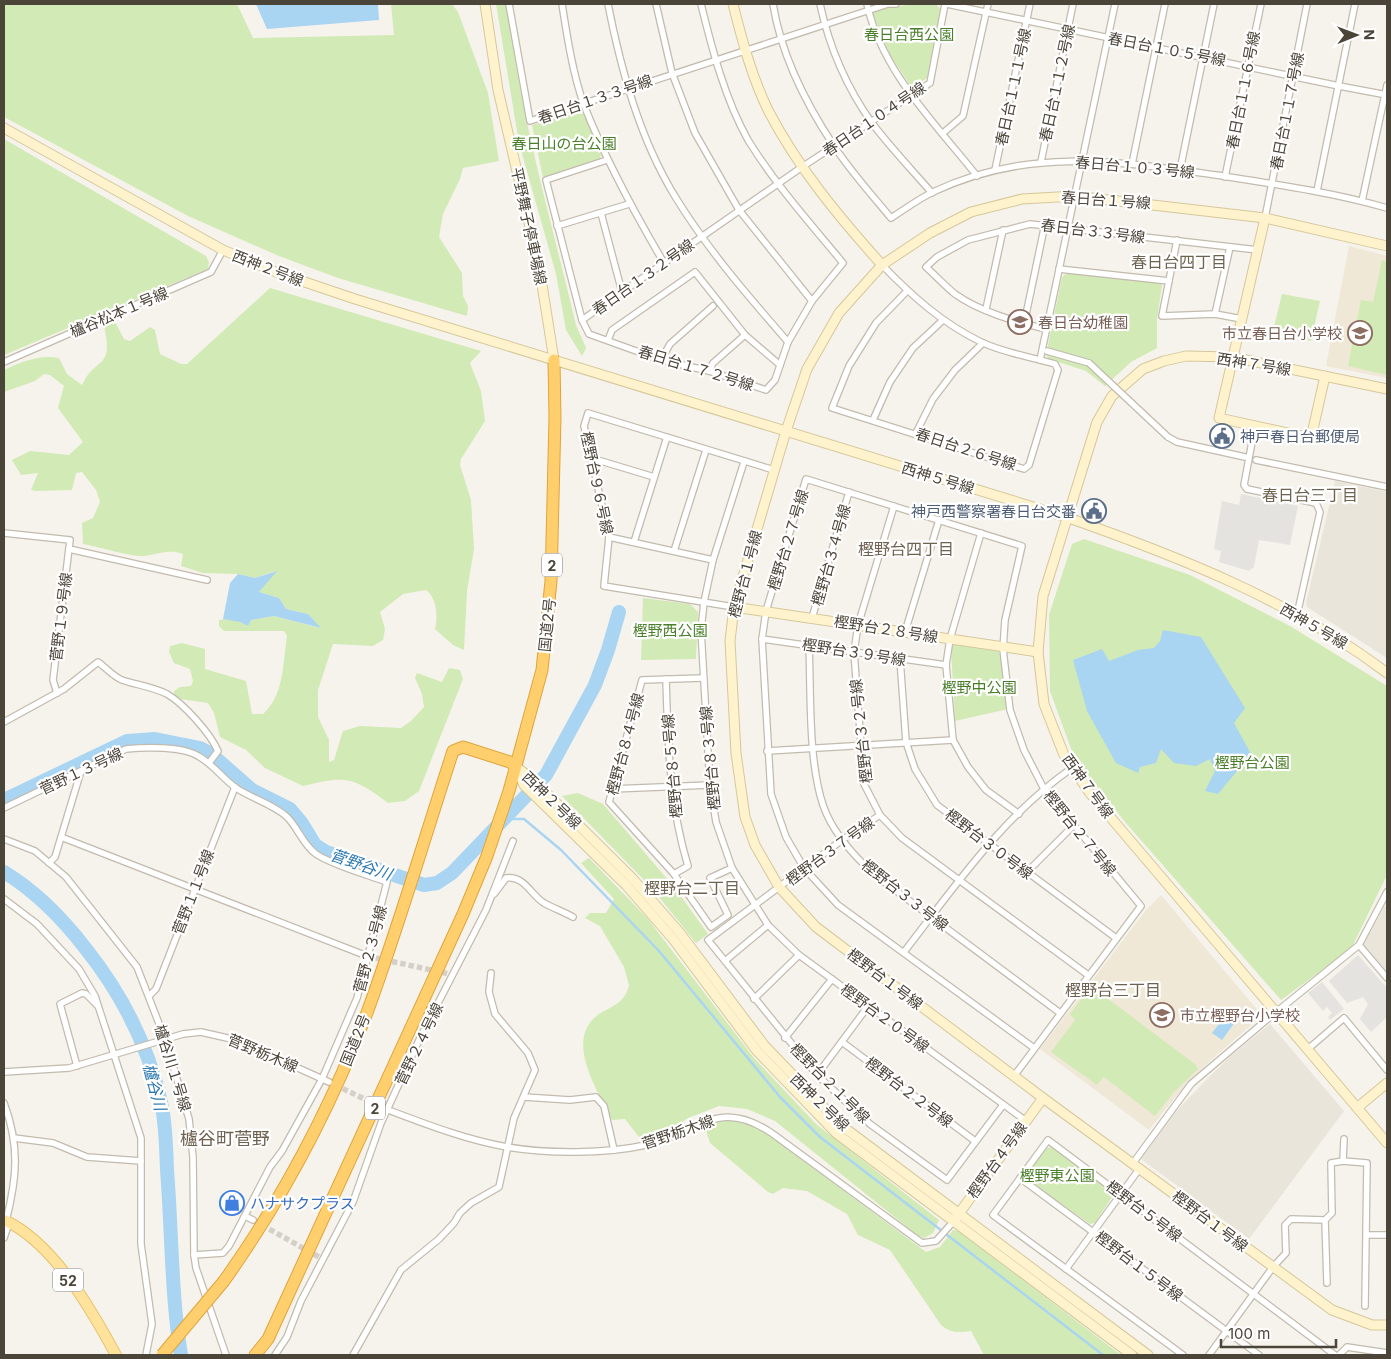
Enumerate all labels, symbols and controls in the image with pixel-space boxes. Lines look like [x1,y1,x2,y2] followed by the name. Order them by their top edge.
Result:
[1331,10,1381,60] north arrow
[1035,22,1079,144] street label: 春日台１１２号線
[864,25,954,44] park label: 春日台西公園
[991,26,1035,148] street label: 春日台１１１号線
[1106,28,1228,70] street label: 春日台１０５号線
[1222,29,1264,151] street label: 春日台１１６号線
[1361,29,1378,40] text: N
[1266,50,1308,172] street label: 春日台１１７号線
[535,70,655,128] street label: 春日台１３３号線
[819,78,929,160] street label: 春日台１０４号線
[511,134,617,153] park label: 春日山の台公園
[1074,152,1196,182] street label: 春日台１０３号線
[507,165,551,287] street label: 平野舞子停車場線
[1060,187,1152,213] street label: 春日台１号線
[1040,215,1146,247] street label: 春日台３３号線
[588,235,698,319] street label: 春日台１３２号線
[230,246,306,290] street label: 西神２号線
[1131,252,1227,272] district label: 春日台四丁目
[67,283,171,341] street label: 櫨谷松本１号線
[1007,309,1033,335] school or university icon: 春日台幼稚園
[1038,313,1128,332] place label: 春日台幼稚園
[1347,320,1373,346] school or university icon: 市立春日台小学校
[1222,324,1342,343] place label: 市立春日台小学校
[636,341,756,395] street label: 春日台１７２号線
[1215,349,1293,379] street label: 西神７号線
[1209,423,1235,449] public building icon: 神戸春日台郵便局
[913,424,1019,474] street label: 春日台２６号線
[1240,427,1360,446] place label: 神戸春日台郵便局
[577,430,617,536] street label: 樫野台９６号線
[899,458,977,498] street label: 西神５号線
[1262,485,1358,505] district label: 春日台三丁目
[764,487,812,593] street label: 樫野台２７号線
[1081,498,1107,524] public building icon: 神戸西警察署春日台交番
[807,502,855,608] street label: 樫野台３４号線
[911,502,1076,521] place label: 神戸西警察署春日台交番
[724,528,766,620] street label: 樫野台１号線
[858,539,954,559] district label: 樫野台四丁目
[542,554,562,576] road number: 2
[46,571,76,663] street label: 菅野１９号線
[535,597,559,653] street label: 国道2号
[1277,599,1351,653] street label: 西神５号線
[833,611,939,647] street label: 樫野台２８号線
[632,621,708,640] park label: 樫野西公園
[801,634,907,670] street label: 樫野台３９号線
[846,678,876,784] street label: 樫野台３２号線
[941,678,1017,697] park label: 樫野中公園
[602,691,648,797] street label: 樫野台８４号線
[696,705,724,811] street label: 樫野台８３号線
[658,713,686,819] street label: 樫野台８５号線
[36,743,126,799] street label: 菅野１３号線
[1058,750,1118,822] street label: 西神７号線
[1214,753,1290,772] park label: 樫野台公園
[518,767,586,833] street label: 西神２号線
[1040,786,1120,880] street label: 樫野台２７号線
[941,805,1037,883] street label: 樫野台３０号線
[782,812,878,890] street label: 樫野台３７号線
[327,844,396,885] water label: 菅野谷川
[168,847,218,937] street label: 菅野１１号線
[858,855,952,935] street label: 樫野台３３号線
[644,878,740,898] district label: 樫野台二丁目
[349,903,391,995] street label: 菅野２３号線
[843,944,927,1014] street label: 樫野台１号線
[837,979,933,1057] street label: 樫野台２０号線
[1065,980,1161,1000] district label: 樫野台三丁目
[391,999,447,1089] street label: 菅野２４号線
[1149,1002,1175,1028] school or university icon: 市立樫野台小学校
[1180,1006,1300,1025] place label: 市立樫野台小学校
[336,1011,374,1069] street label: 国道2号
[151,1022,195,1114] street label: 櫨谷川１号線
[225,1030,301,1076] street label: 菅野栃木線
[786,1039,874,1127] street label: 樫野台２１号線
[861,1053,957,1131] street label: 樫野台２２号線
[140,1061,170,1113] water label: 櫨谷川
[786,1069,854,1135] street label: 西神２号線
[365,1096,385,1120] road number: 2
[639,1111,717,1153] street label: 菅野栃木線
[963,1118,1031,1202] street label: 樫野台４号線
[180,1128,270,1149] district label: 櫨谷町菅野
[1019,1166,1095,1185] park label: 樫野東公園
[1102,1176,1186,1246] street label: 樫野台５号線
[1168,1186,1252,1256] street label: 樫野台１号線
[219,1190,245,1216] shop icon: ハナサクプラス
[250,1194,355,1213] place label: ハナサクプラス
[1091,1227,1187,1305] street label: 樫野台１５号線
[53,1268,83,1292] road number: 52
[1221,1316,1336,1348] scale bar
[1228,1324,1270,1343] text: 100 m

